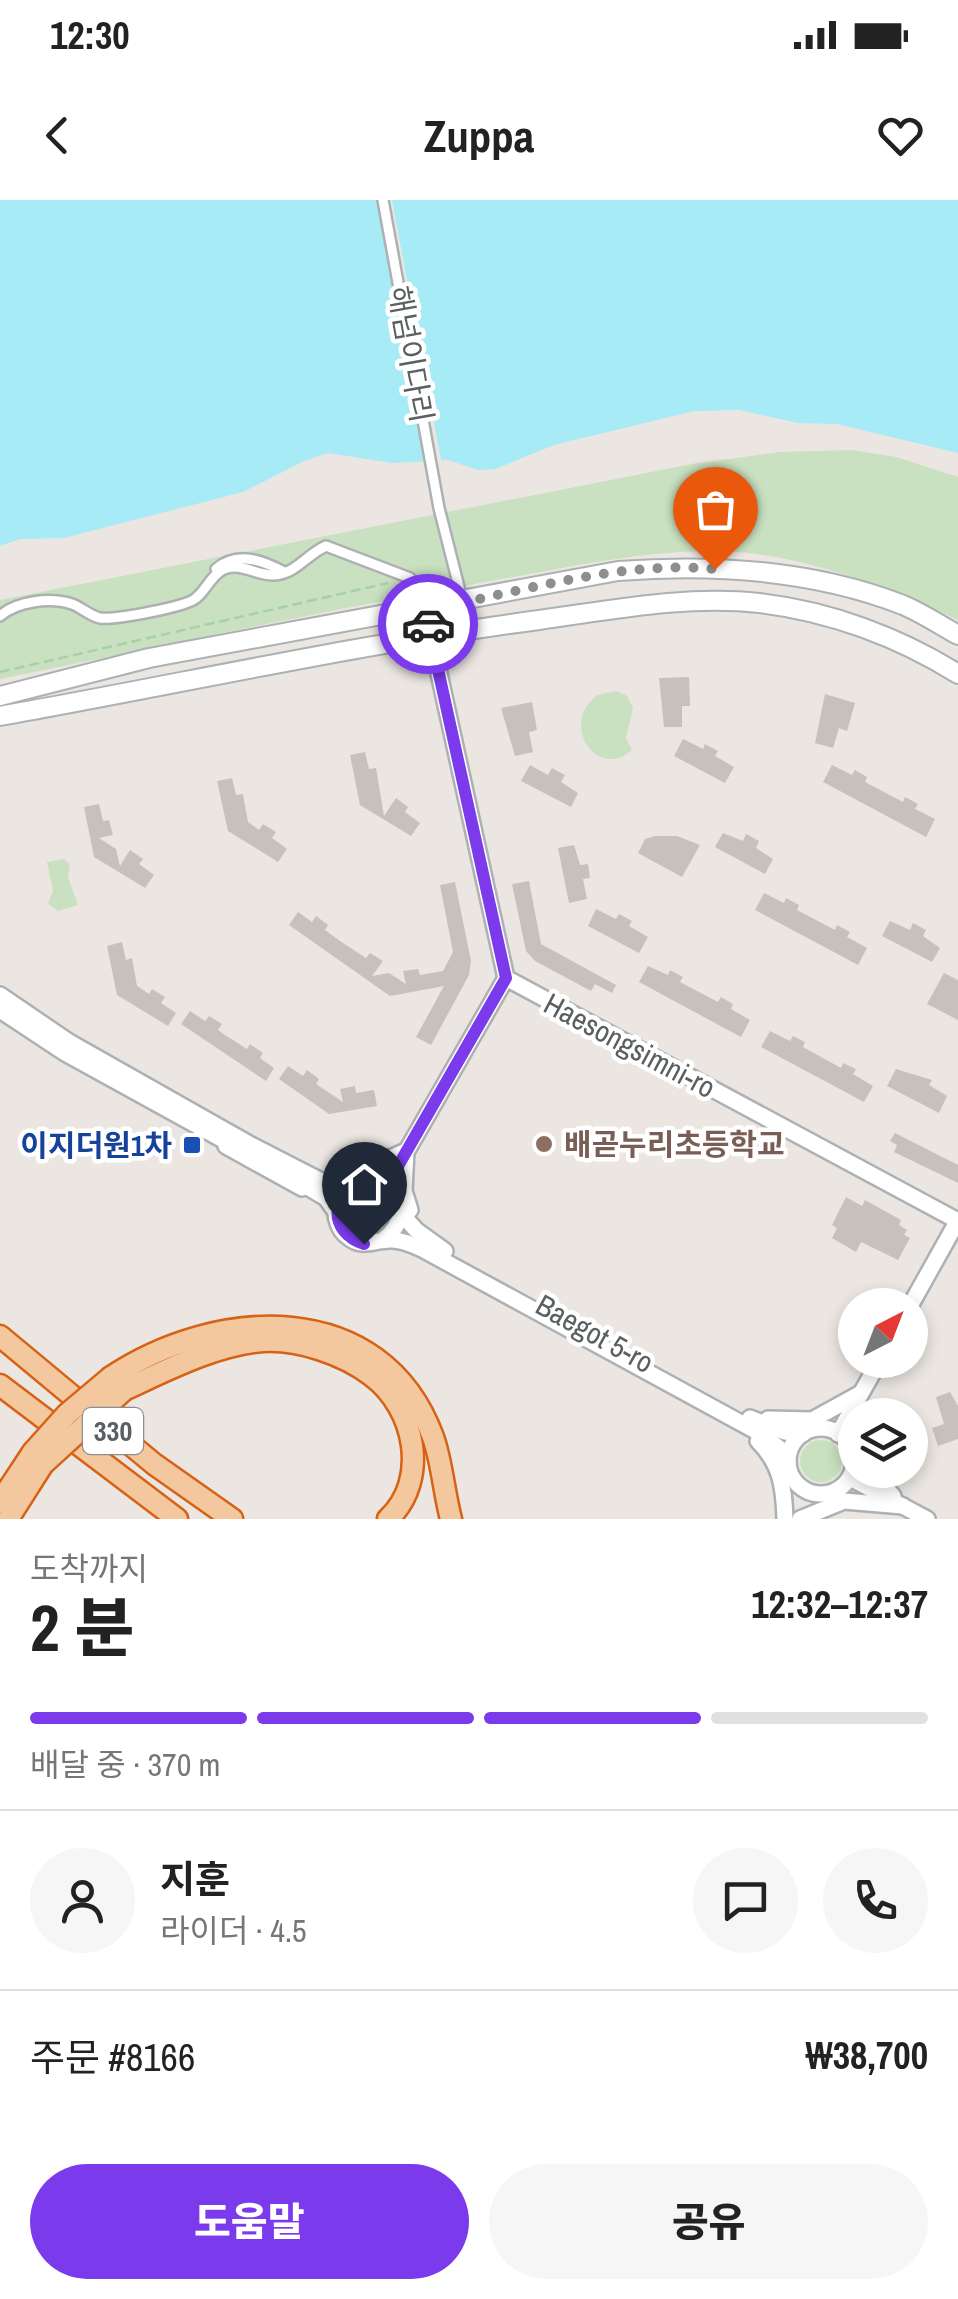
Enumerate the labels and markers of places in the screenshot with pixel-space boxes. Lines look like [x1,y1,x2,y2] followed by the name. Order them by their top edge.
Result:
[673,467,758,570] pin
[564,1124,785,1164] place label: 배곧누리초등학교
[20,1125,172,1165] place label: 이지더원1차
[533,1133,555,1155] marker: 배곧누리초등학교
[181,1134,203,1156] marker: 이지더원1차
[322,1142,407,1245] pin

